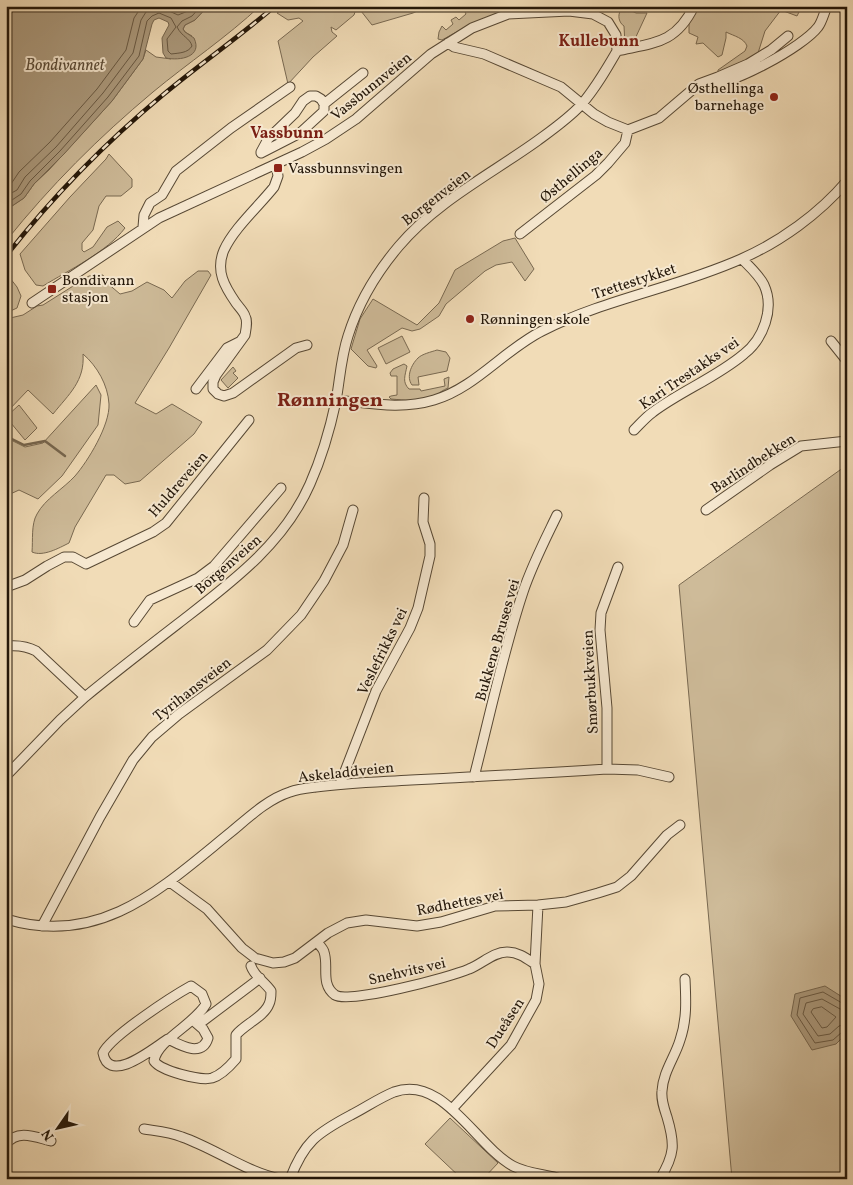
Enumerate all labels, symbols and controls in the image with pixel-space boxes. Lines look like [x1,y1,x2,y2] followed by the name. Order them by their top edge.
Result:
[559,31,640,53] district label: Kullebunn
[327,48,417,126] street label: Vassbunnveien
[25,55,105,77] water label: Bondivannet
[688,79,764,117] place label: Østhellinga barnehage
[768,91,780,103] marker: Østhellinga barnehage
[250,123,324,145] district label: Vassbunn
[536,144,608,209] street label: Østhellinga
[288,159,403,180] place label: Vassbunnsvingen
[272,162,284,174] marker: Vassbunnsvingen
[398,165,476,232] street label: Borgenveien
[590,259,679,306] street label: Trettestykket
[62,271,135,309] place label: Bondivann stasjon
[46,283,58,295] marker: Bondivann stasjon
[480,310,590,331] place label: Rønningen skole
[464,313,476,325] marker: Rønningen skole
[636,333,744,416] street label: Kari Trestakks vei
[277,387,383,415] district label: Rønningen
[707,429,800,499] street label: Barlindbekken
[145,447,214,523] street label: Huldreveien
[191,530,267,600] street label: Borgenveien
[471,577,526,704] street label: Bukkene Bruses vei
[353,605,414,699] street label: Veslefrikks vei
[578,629,605,735] street label: Smørbukkveien
[149,653,236,727] street label: Tyrihansveien
[297,758,395,789] street label: Askeladdveien
[415,885,506,922] street label: Rødhettes vei
[367,953,448,992] street label: Snehvits vei
[482,994,530,1053] street label: Dueåsen
[32,1102,82,1152] north arrow
[38,1125,59,1144] text: N

